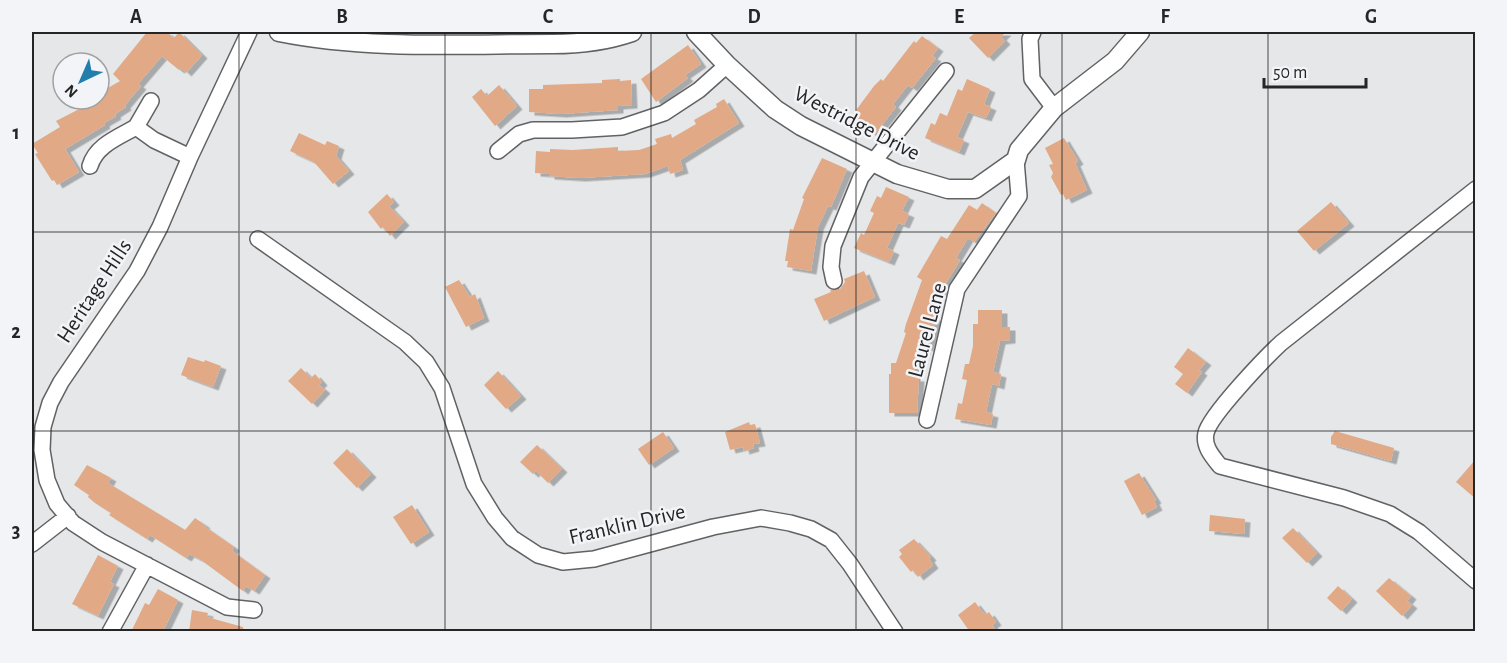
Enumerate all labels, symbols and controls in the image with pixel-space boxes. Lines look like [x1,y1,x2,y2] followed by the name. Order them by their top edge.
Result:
[130,7,142,27] text: A
[336,7,348,27] text: B
[543,7,554,27] text: C
[747,7,761,27] text: D
[954,7,964,27] text: E
[1160,7,1170,27] text: F
[1365,7,1377,27] text: G
[51,51,111,111] north arrow
[1264,51,1366,89] scale bar
[1273,64,1307,82] text: 50 m
[62,81,81,101] text: N
[790,82,924,164] street label: Westridge Drive
[12,123,20,143] text: 1
[53,235,135,347] street label: Heritage Hills
[904,280,950,380] street label: Laurel Lane
[11,322,21,342] text: 2
[567,500,687,548] street label: Franklin Drive
[12,521,20,541] text: 3

